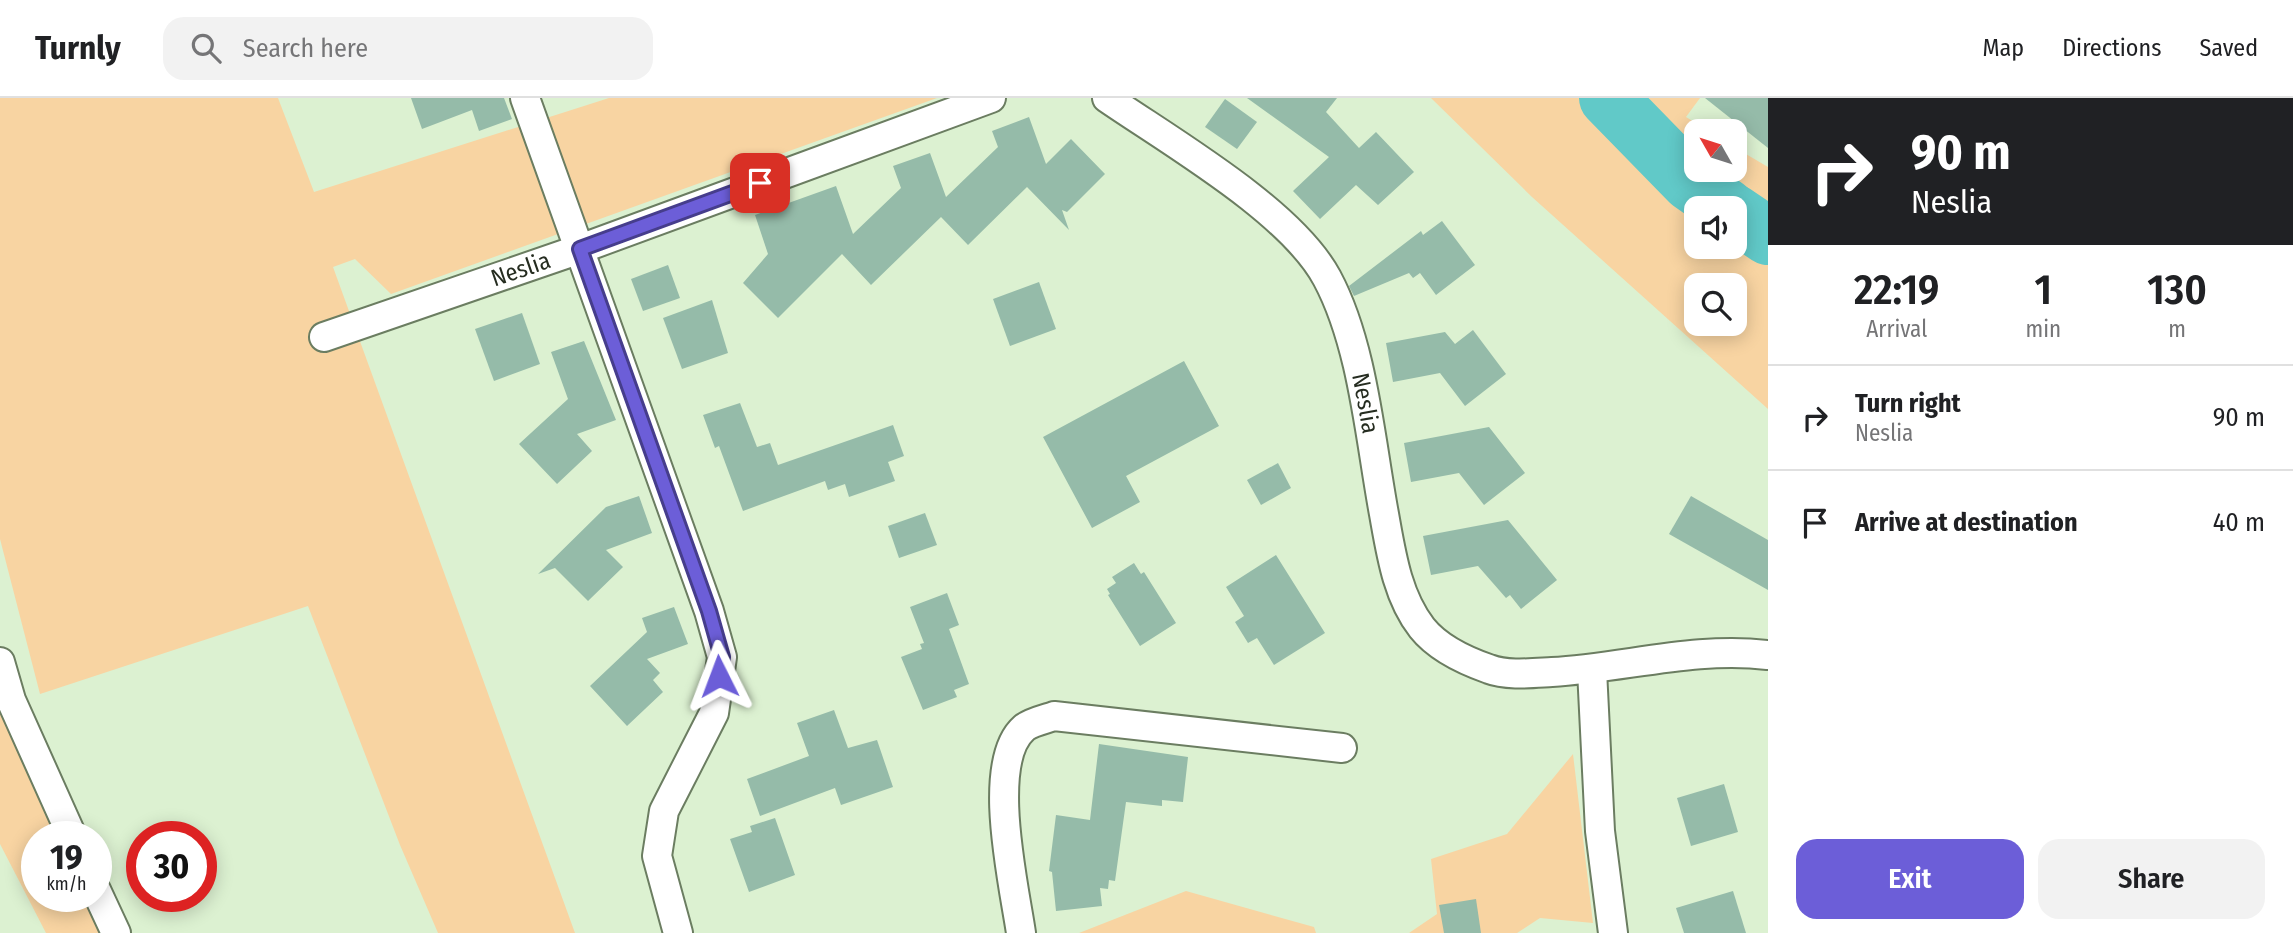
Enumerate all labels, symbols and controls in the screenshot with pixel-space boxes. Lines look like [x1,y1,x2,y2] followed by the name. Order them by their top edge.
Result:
[163,17,653,80] search box
[35,28,121,68] text: Turnly
[187,29,225,67] icon: search
[243,33,368,64] text: Search here
[1983,34,2024,62] text: Map
[2062,34,2161,62] text: Directions
[2199,34,2258,62] text: Saved
[1684,119,1746,182] north arrow
[1684,119,1747,336] map controls
[1911,123,2011,182] text: 90 m
[1796,126,1887,217] icon: right
[730,153,790,213] pin
[741,164,779,202] icon: arrive
[1911,183,1992,221] text: Neslia
[1684,196,1747,259] button: sound
[487,246,554,293] street label: Neslia
[1854,265,1939,315] text: 22:19
[2035,265,2052,315] text: 1
[2147,265,2207,315] text: 130
[1684,273,1747,336] button: search
[1866,315,1927,343] text: Arrival
[2026,315,2061,343] text: min
[2168,315,2186,343] text: m
[1346,370,1385,436] street label: Neslia
[1855,388,1961,419] text: Turn right
[1796,399,1834,437] icon: right
[2213,402,2265,433] text: 90 m
[1855,419,1913,447] text: Neslia
[1796,504,1834,542] icon: arrive
[1855,507,2078,538] text: Arrive at destination
[2213,507,2265,538] text: 40 m
[682,639,756,713] position arrow
[126,821,217,912] speed limit sign: 30
[50,836,83,878] text: 19
[1796,839,2024,919] button: Exit
[2038,839,2265,919] button: Share
[46,873,87,895] text: km/h

